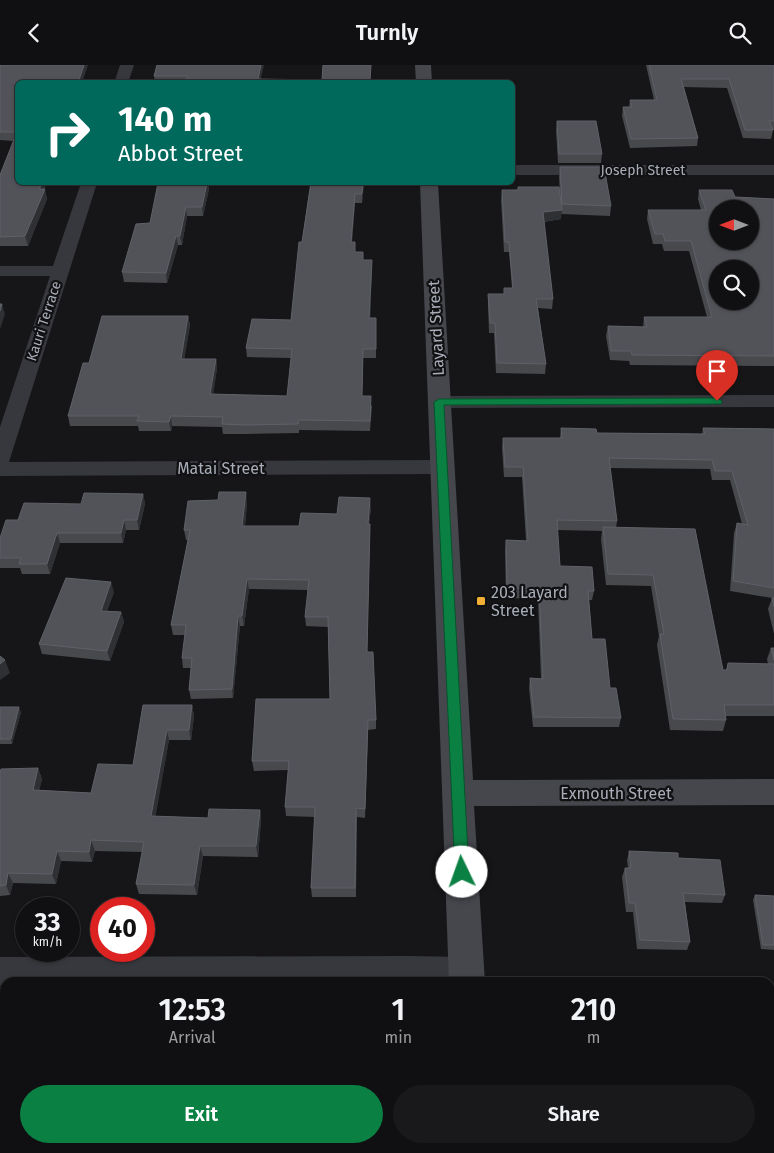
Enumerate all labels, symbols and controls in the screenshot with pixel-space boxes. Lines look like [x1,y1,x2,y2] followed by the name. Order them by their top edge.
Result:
[20,19,48,47] icon: back
[356,19,418,46] text: Turnly
[726,19,754,47] icon: search
[118,98,212,140] text: 140 m
[35,100,100,165] icon: right
[118,140,243,167] text: Abbot Street
[601,162,686,179] street label: Joseph Street
[709,200,759,250] north arrow
[709,200,759,310] map controls
[709,260,759,310] button: search
[23,279,65,363] street label: Kauri Terrace
[424,280,448,376] street label: Layard Street
[696,350,738,401] pin
[703,357,731,385] icon: arrive
[177,459,265,478] street label: Matai Street
[491,583,568,620] place label: 203 Layard Street
[475,595,487,607] marker: 203 Layard Street
[560,784,672,803] street label: Exmouth Street
[435,845,487,897] position arrow
[90,897,155,962] speed limit sign: 40
[34,908,61,938] text: 33
[33,935,62,949] text: km/h
[159,992,226,1028] text: 12:53
[392,992,405,1028] text: 1
[571,992,616,1028] text: 210
[169,1028,216,1047] text: Arrival
[385,1028,412,1047] text: min
[587,1028,600,1047] text: m
[20,1085,383,1143] button: Exit
[393,1085,755,1143] button: Share

